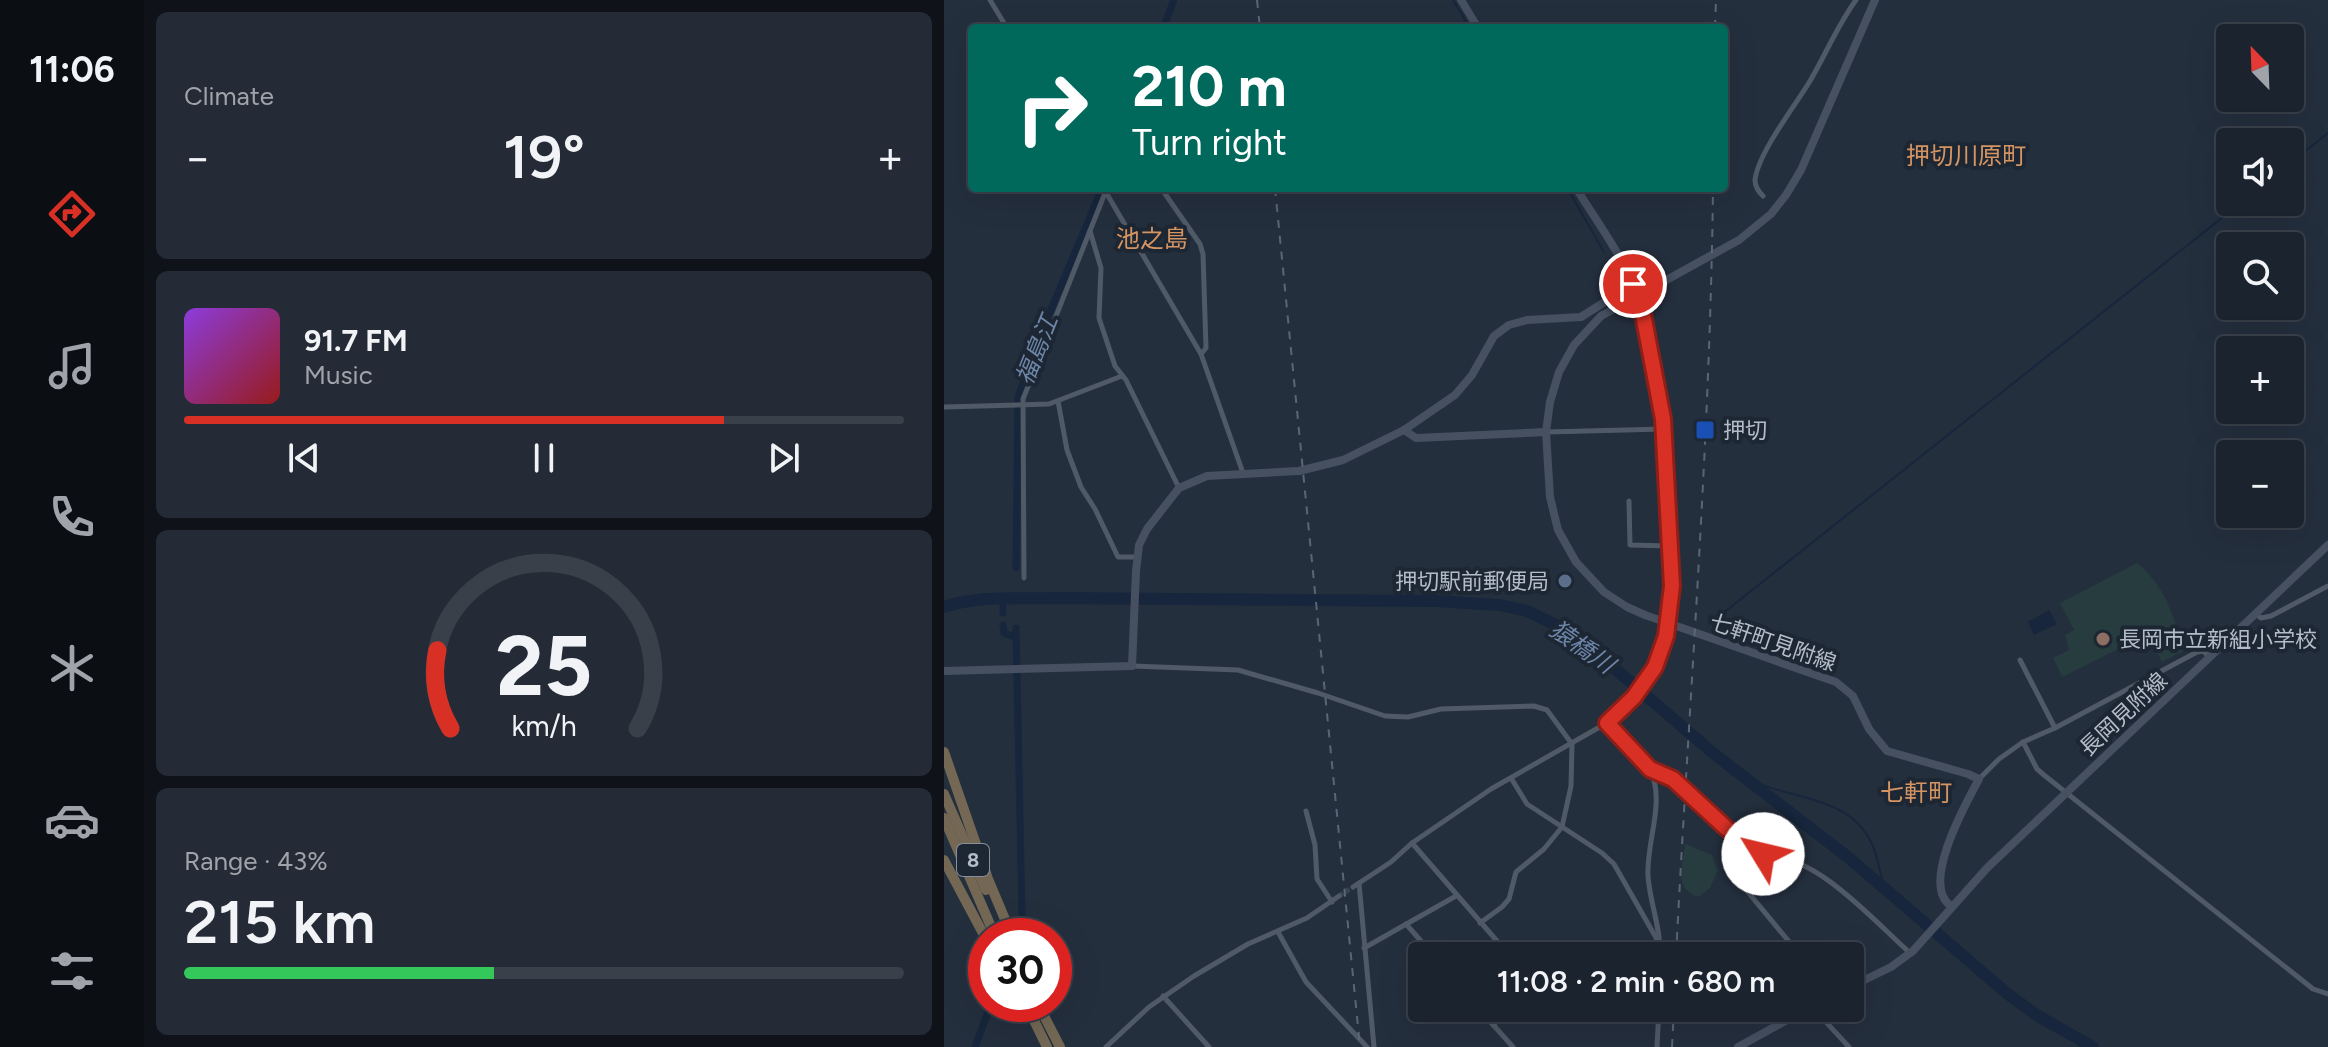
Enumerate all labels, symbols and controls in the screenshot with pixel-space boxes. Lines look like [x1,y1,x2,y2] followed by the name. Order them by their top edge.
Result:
[2216,24,2304,112] north arrow
[2216,24,2304,528] map controls
[29,48,115,91] text: 11:06
[1132,53,1287,120] text: 210 m
[1000,56,1104,160] icon: right
[184,80,274,112] text: Climate
[503,121,585,193] text: 19°
[1132,121,1287,164] text: Turn right
[2216,128,2304,216] button: sound
[184,131,211,184] text: −
[877,131,904,184] text: +
[1906,141,2026,170] district label: 押切川原町
[44,186,100,242] icon: directions
[1116,224,1188,253] district label: 池之島
[2216,232,2304,320] button: search
[1599,250,1667,318] pin
[1611,262,1655,306] icon: arrive
[1010,308,1065,389] water label: 福島江
[304,322,408,359] text: 91.7 FM
[2216,336,2304,424] button: +
[44,338,100,394] icon: music
[304,359,373,391] text: Music
[1723,417,1767,444] place label: 押切
[1694,419,1716,441] marker: 押切
[282,436,326,480] icon: previous
[522,436,566,480] icon: pause
[762,436,806,480] icon: next
[2216,440,2304,528] button: −
[44,489,100,545] icon: phone
[1395,568,1549,595] place label: 押切駅前郵便局
[1556,572,1574,590] marker: 押切駅前郵便局
[1706,608,1840,677] street label: 七軒町見附線
[1544,614,1623,681] water label: 猿橋川
[496,615,592,715] text: 25
[2119,626,2317,653] place label: 長岡市立新組小学校
[2094,630,2112,648] marker: 長岡市立新組小学校
[44,640,100,696] icon: climate
[2074,667,2173,762] street label: 長岡見附線
[511,709,577,743] text: km/h
[1880,778,1952,807] district label: 七軒町
[44,792,100,848] icon: car
[1721,812,1805,896] position arrow
[957,844,989,876] road number: 8
[184,845,328,877] text: Range · 43%
[184,886,375,958] text: 215 km
[968,918,1072,1022] speed limit sign: 30
[44,943,100,999] icon: filters
[1497,963,1775,1000] text: 11:08 · 2 min · 680 m

